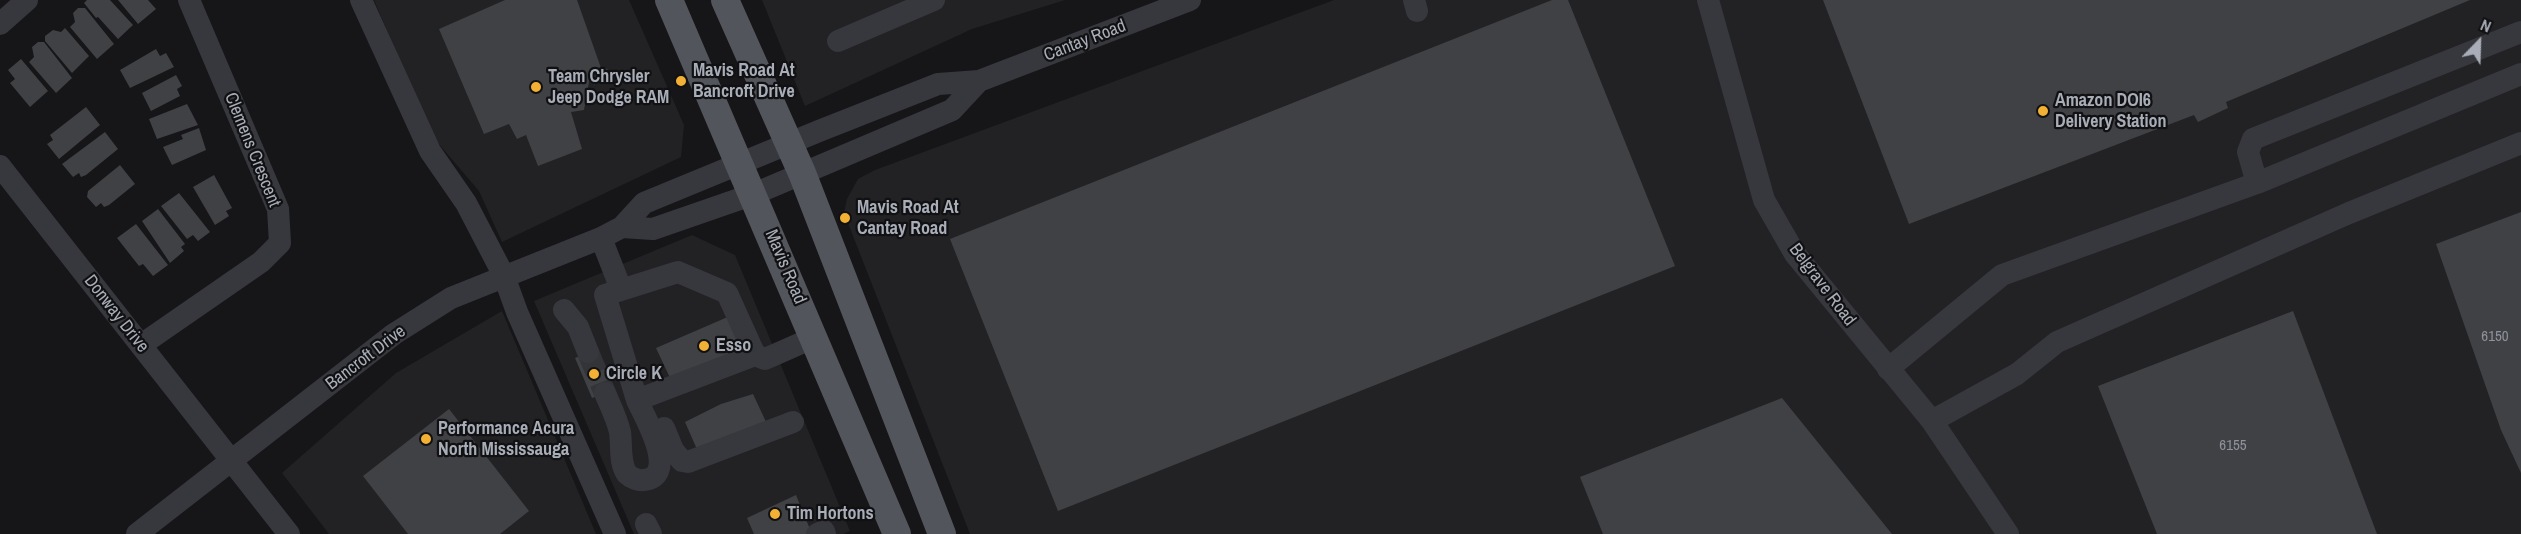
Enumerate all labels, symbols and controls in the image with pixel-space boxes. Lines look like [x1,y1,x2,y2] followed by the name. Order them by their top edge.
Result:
[2449,12,2509,72] north arrow
[2477,13,2495,37] text: N
[1041,15,1129,67] street label: Cantay Road
[693,60,795,103] place label: Mavis Road At Bancroft Drive
[548,66,669,109] place label: Team Chrysler Jeep Dodge RAM
[674,74,688,88] marker: Mavis Road At Bancroft Drive
[529,80,543,94] marker: Team Chrysler Jeep Dodge RAM
[219,90,285,210] street label: Clemens Crescent
[2055,90,2167,132] place label: Amazon DOI6 Delivery Station
[2036,104,2050,118] marker: Amazon DOI6 Delivery Station
[857,197,959,240] place label: Mavis Road At Cantay Road
[838,211,852,225] marker: Mavis Road At Cantay Road
[760,227,810,307] street label: Mavis Road
[1784,240,1860,330] street label: Belgrave Road
[79,271,153,357] street label: Donway Drive
[322,321,410,395] street label: Bancroft Drive
[2481,328,2509,346] house number: 6150
[716,335,751,357] place label: Esso
[697,339,711,353] marker: Esso
[606,363,662,385] place label: Circle K
[587,367,601,381] marker: Circle K
[438,418,574,460] place label: Performance Acura North Mississauga
[419,432,433,446] marker: Performance Acura North Mississauga
[2219,437,2247,455] house number: 6155
[787,503,874,525] place label: Tim Hortons
[768,507,782,521] marker: Tim Hortons

